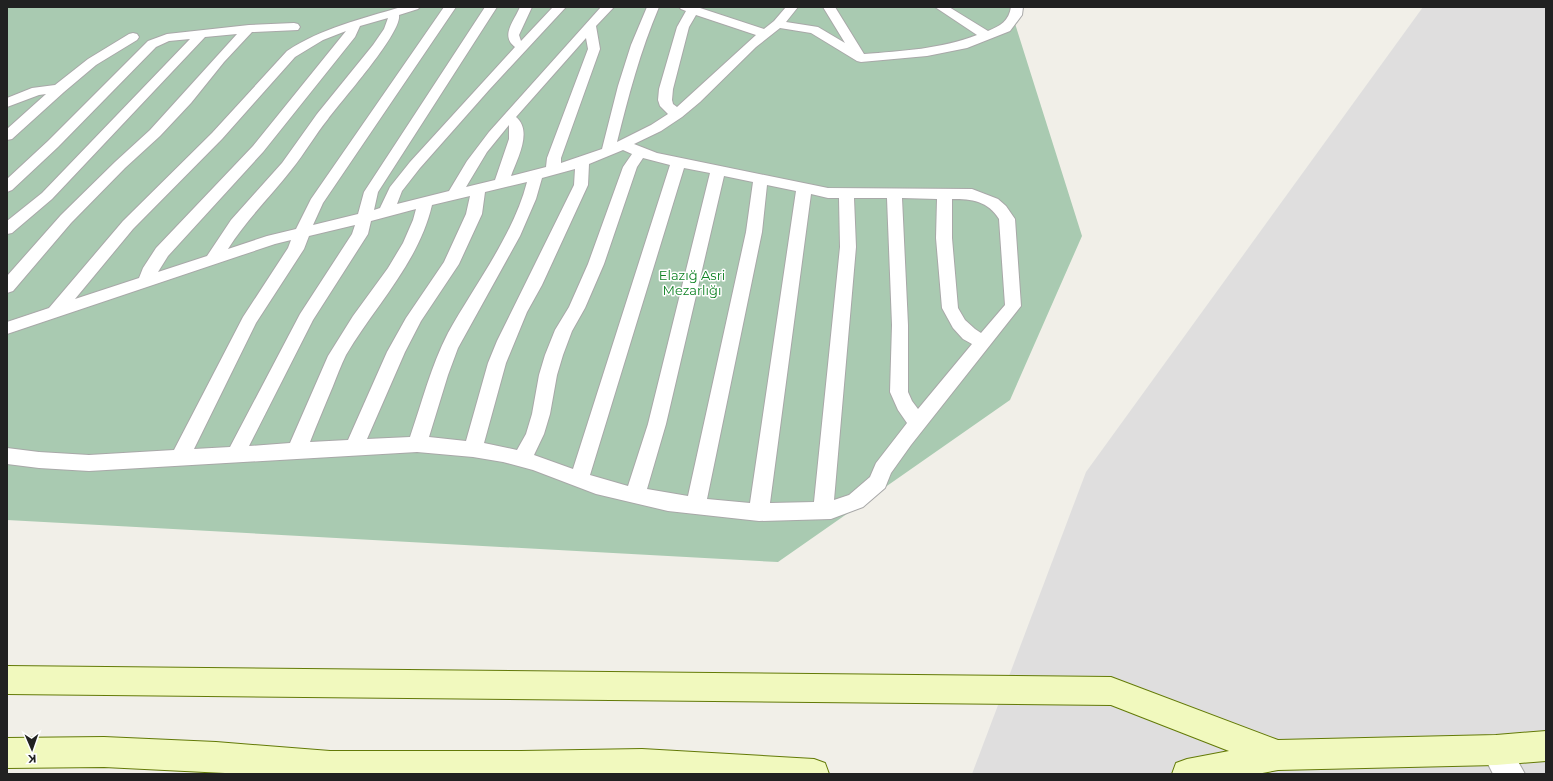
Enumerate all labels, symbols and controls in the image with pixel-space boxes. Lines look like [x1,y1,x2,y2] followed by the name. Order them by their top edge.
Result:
[659,267,725,298] park label: Elazığ Asri Mezarlığı
[12,729,52,769] north arrow
[27,752,37,766] text: K

